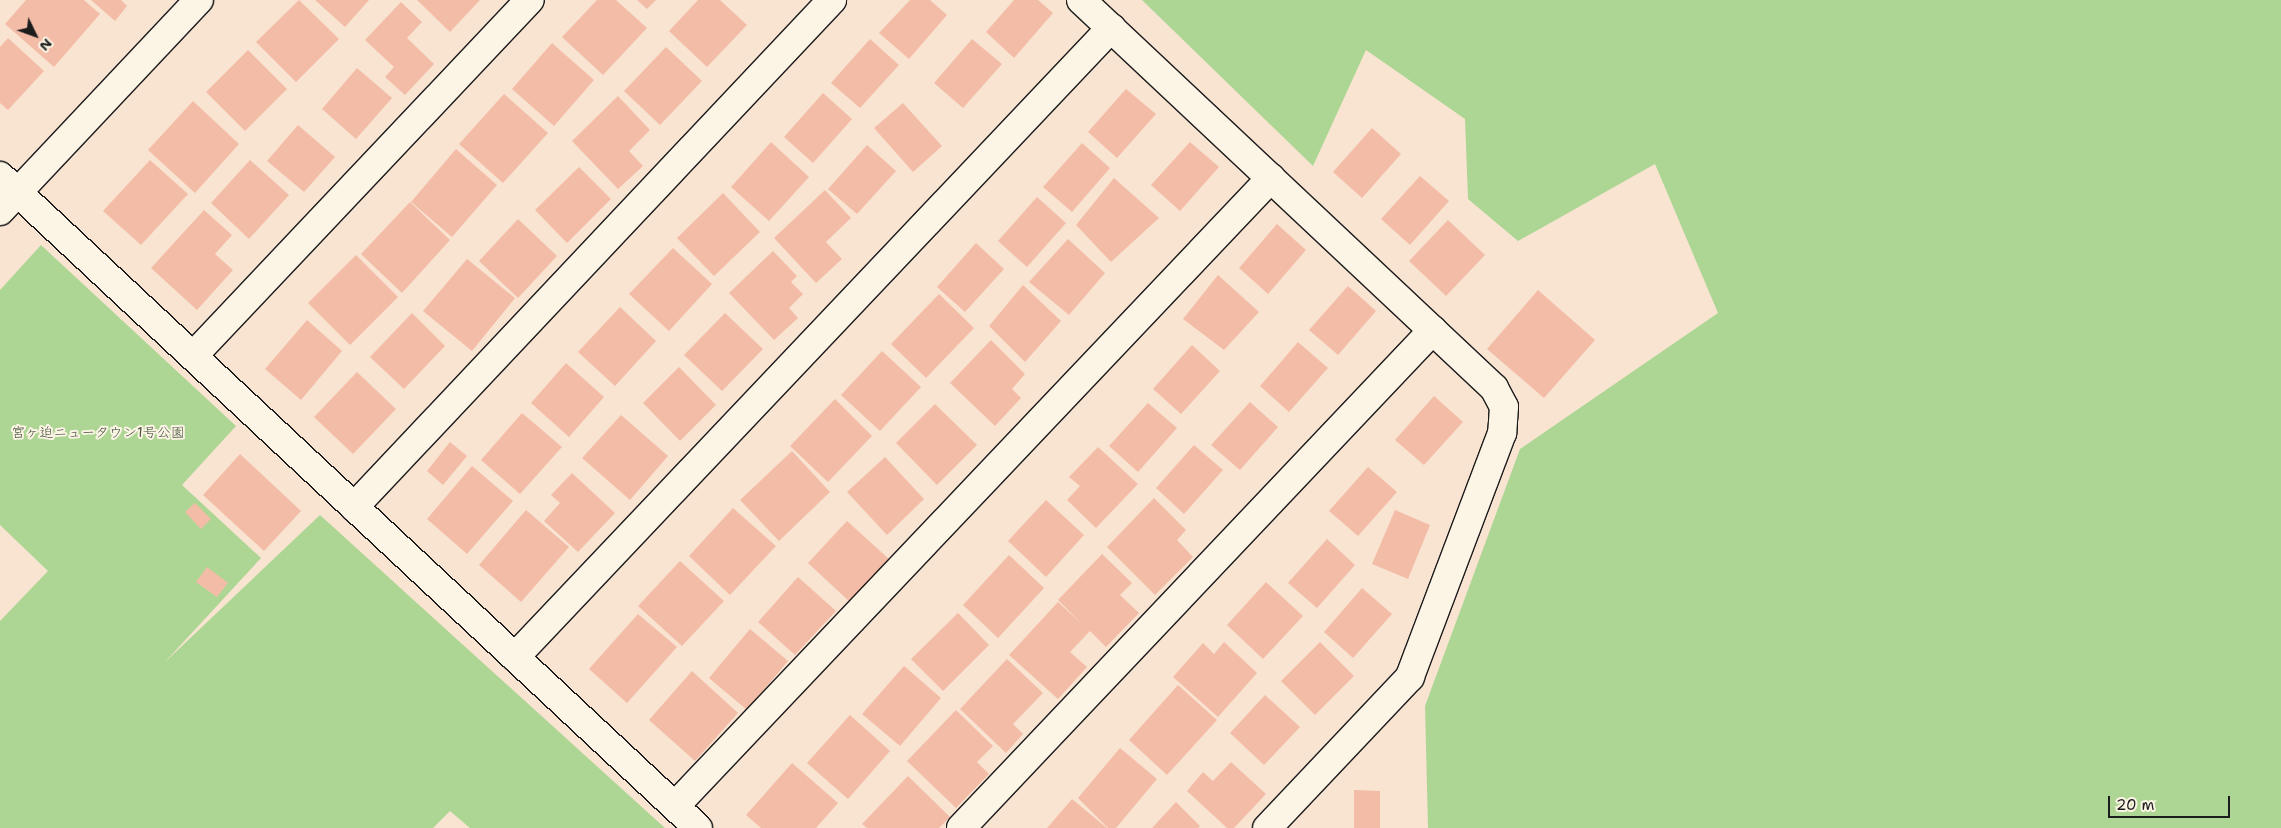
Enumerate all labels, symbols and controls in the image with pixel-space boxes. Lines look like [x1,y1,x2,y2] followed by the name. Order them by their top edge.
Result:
[10,10,60,60] north arrow
[36,35,57,55] text: N
[11,424,185,440] park label: 宮ヶ迫ニュータウン1号公園
[2111,786,2234,818] scale bar
[2116,795,2155,815] text: 20 m

